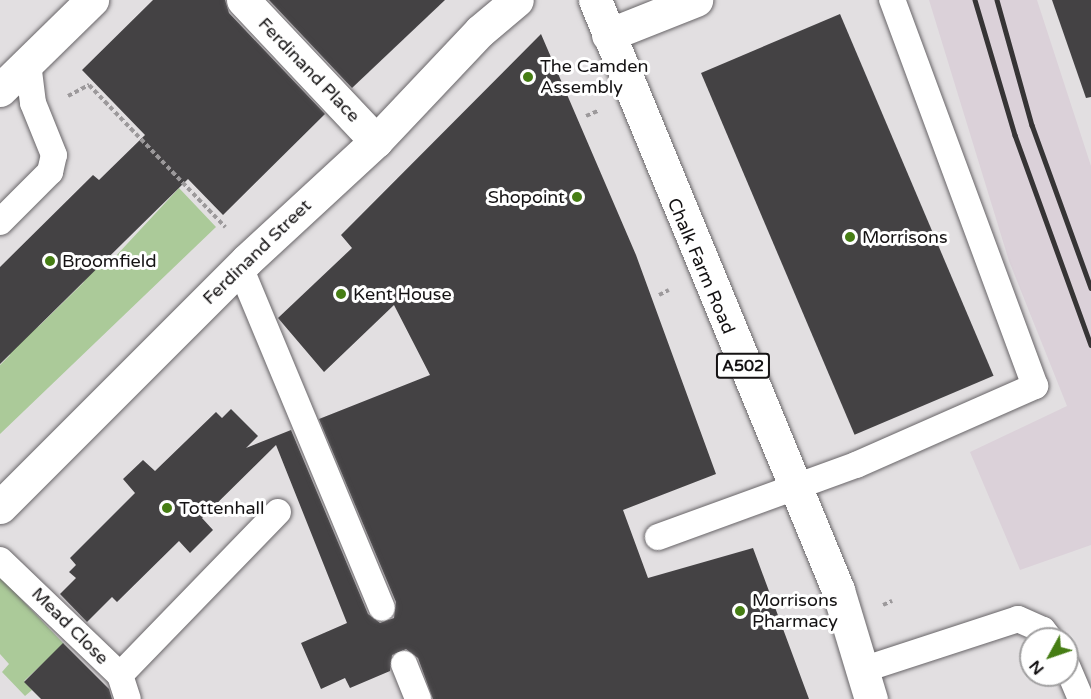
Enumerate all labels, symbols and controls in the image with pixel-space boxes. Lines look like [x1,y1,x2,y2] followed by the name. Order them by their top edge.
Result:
[254,13,364,127] street label: Ferdinand Place
[540,56,648,98] place label: The Camden Assembly
[521,70,535,84] marker: The Camden Assembly
[488,186,565,208] place label: Shopoint
[570,190,584,204] marker: Shopoint
[198,195,316,309] street label: Ferdinand Street
[663,195,739,337] street label: Chalk Farm Road
[862,226,948,248] place label: Morrisons
[843,230,857,244] marker: Morrisons
[62,250,157,272] place label: Broomfield
[43,254,57,268] marker: Broomfield
[353,283,452,305] place label: Kent House
[334,287,348,301] marker: Kent House
[714,353,771,379] road number: A502
[179,497,264,519] place label: Tottenhall
[160,501,174,515] marker: Tottenhall
[27,583,113,669] street label: Mead Close
[752,590,838,632] place label: Morrisons Pharmacy
[733,604,747,618] marker: Morrisons Pharmacy
[1019,627,1079,687] north arrow
[1025,656,1049,679] text: N

